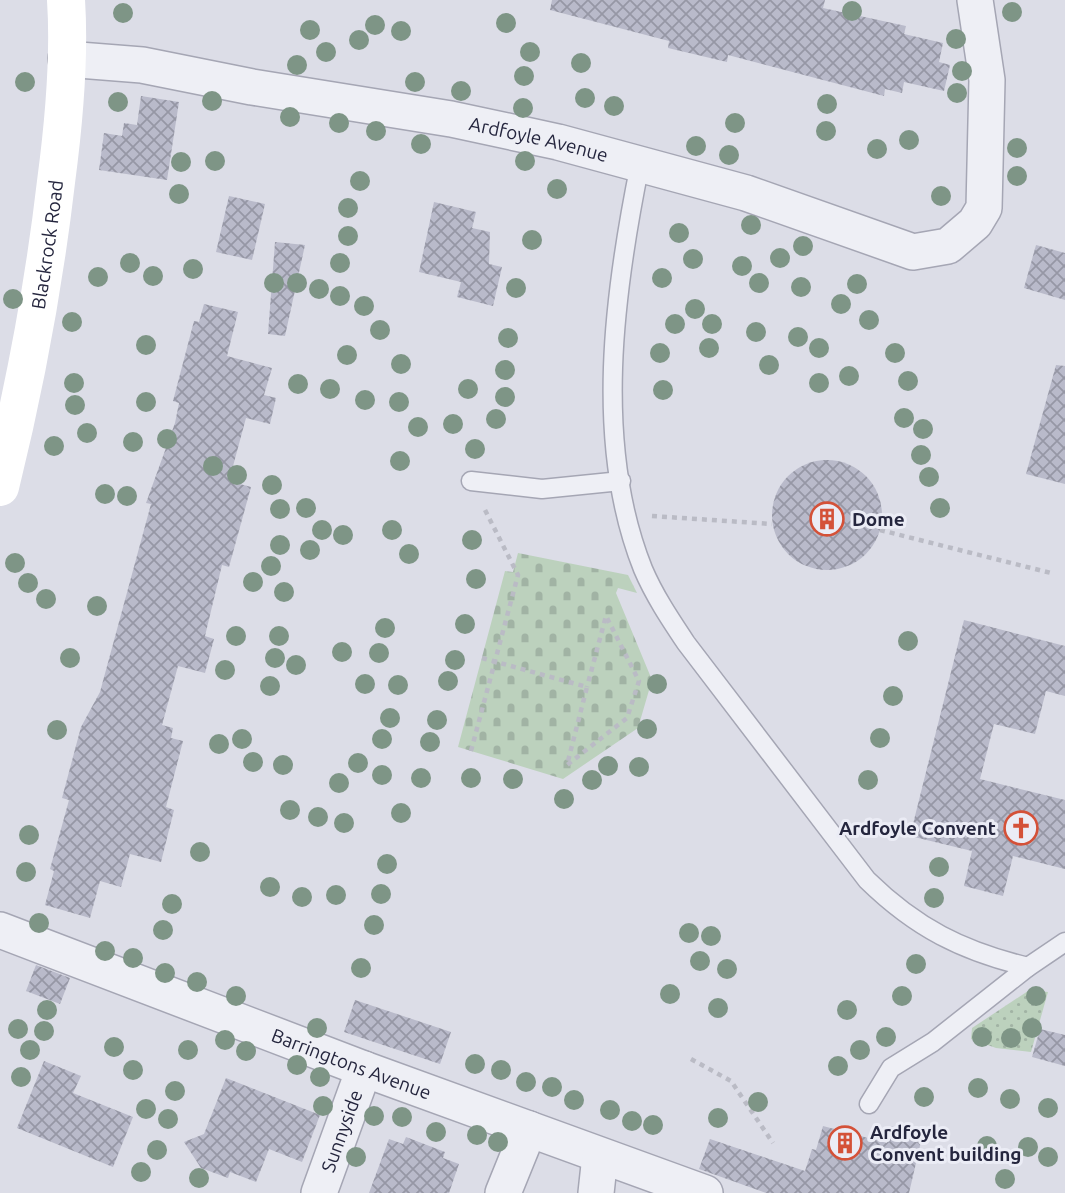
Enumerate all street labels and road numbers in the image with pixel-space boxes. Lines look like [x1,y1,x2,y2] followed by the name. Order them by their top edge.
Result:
[467,112,611,166] street label: Ardfoyle Avenue
[27,179,67,311] street label: Blackrock Road
[268,1024,434,1104] street label: Barringtons Avenue
[316,1087,367,1175] street label: Sunnyside

